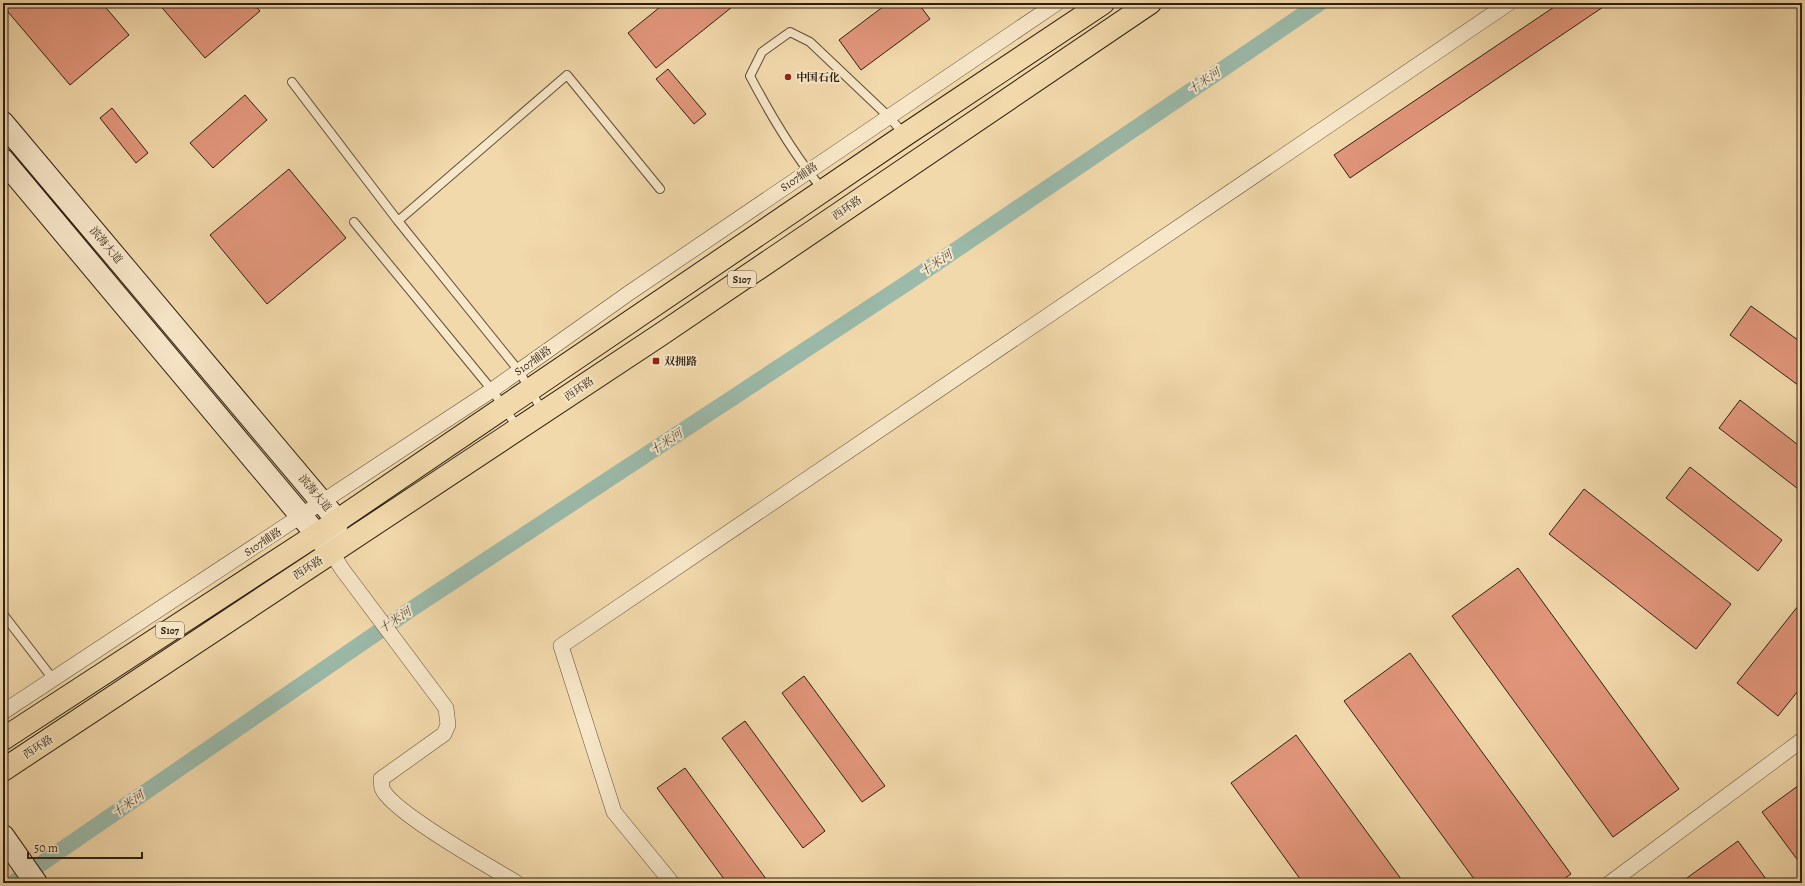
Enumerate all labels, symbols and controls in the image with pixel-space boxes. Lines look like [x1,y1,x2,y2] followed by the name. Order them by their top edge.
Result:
[1185,63,1225,98] water label: 十米河
[796,70,840,85] place label: 中国石化
[783,72,793,82] marker: 中国石化
[777,159,821,195] street label: S107辅路
[829,193,865,223] street label: 西环路
[86,223,126,267] street label: 滨海大道
[917,245,957,280] water label: 十米河
[728,271,756,287] road number: S107
[511,343,555,379] street label: S107辅路
[664,354,697,369] place label: 双拥路
[651,356,661,366] marker: 双拥路
[561,374,597,404] street label: 西环路
[647,424,687,459] water label: 十米河
[295,471,335,515] street label: 滨海大道
[241,524,285,560] street label: S107辅路
[290,553,326,583] street label: 西环路
[376,602,416,637] water label: 十米河
[156,622,184,638] road number: S107
[20,732,56,762] street label: 西环路
[109,786,149,821] water label: 十米河
[28,834,142,860] scale bar
[34,840,58,856] text: 50 m

